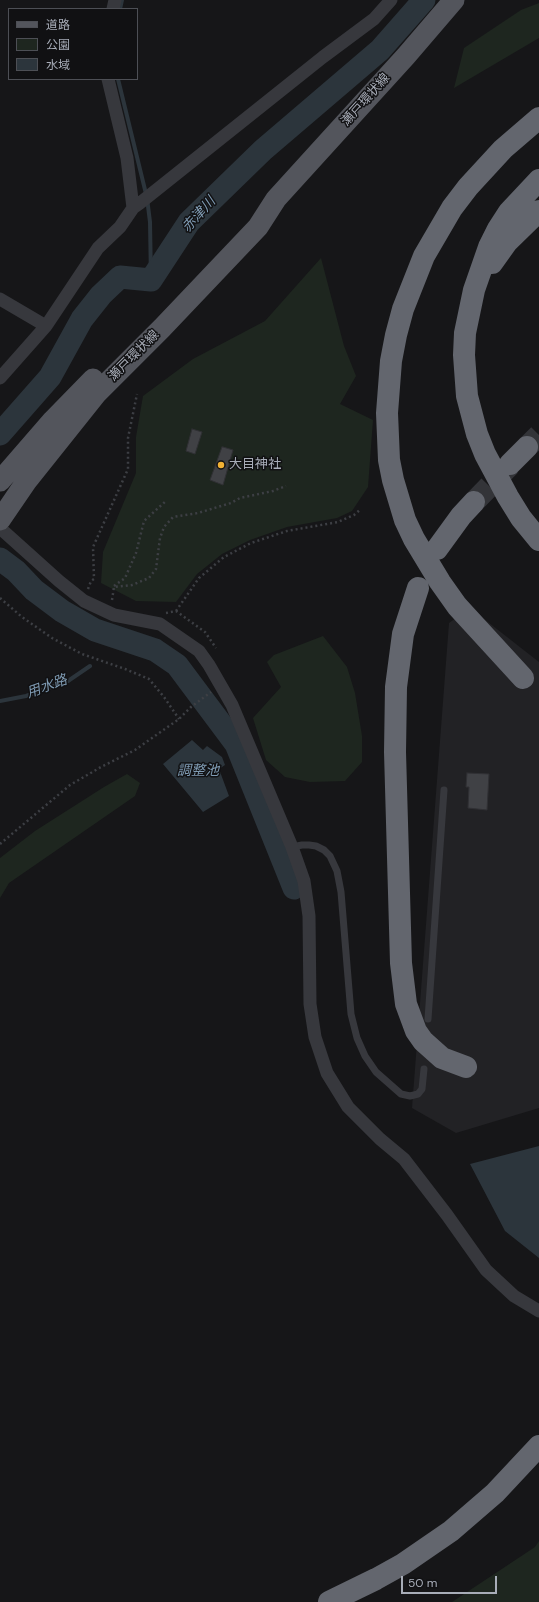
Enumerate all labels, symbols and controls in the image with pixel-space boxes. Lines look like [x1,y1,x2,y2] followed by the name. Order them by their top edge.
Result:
[8,8,138,80] legend
[46,17,70,33] text: 道路
[46,37,70,53] text: 公園
[46,57,70,73] text: 水域
[338,71,394,129] street label: 瀬戸環状線
[179,194,219,236] water label: 赤津川
[106,328,162,384] street label: 瀬戸環状線
[229,457,281,473] place label: 大目神社
[216,460,226,470] marker: 大目神社
[24,672,70,702] water label: 用水路
[177,763,219,779] water label: 調整池
[403,1568,499,1594] scale bar
[408,1575,437,1591] text: 50 m

